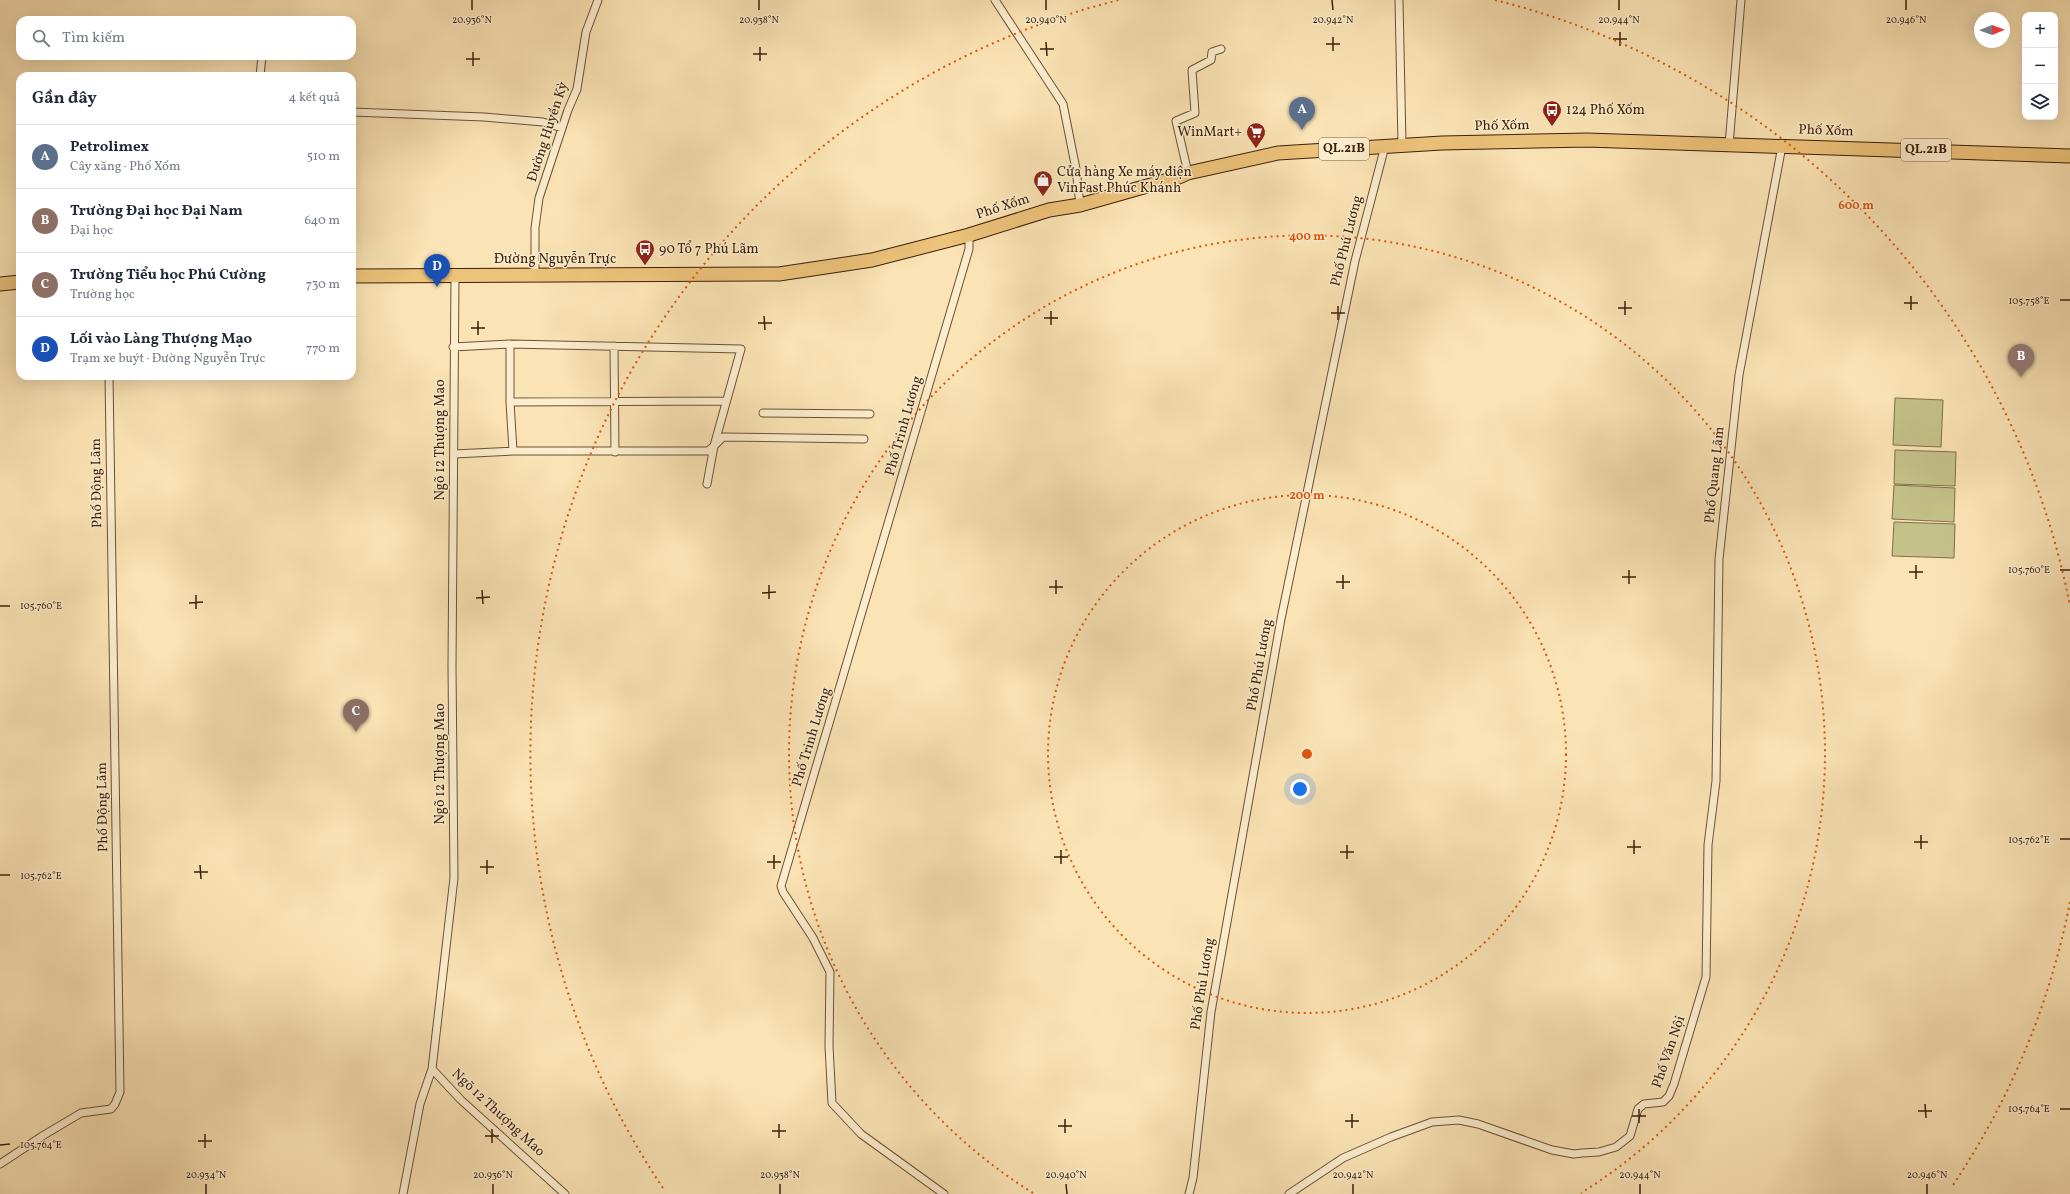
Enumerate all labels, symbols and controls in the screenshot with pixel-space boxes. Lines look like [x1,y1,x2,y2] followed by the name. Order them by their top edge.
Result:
[1974,12,2010,48] north arrow
[2022,12,2058,120] map controls
[2022,12,2058,48] button: +
[452,13,493,27] text: 20.936°N
[739,13,780,27] text: 20.938°N
[1025,13,1067,27] text: 20.940°N
[1313,13,1354,27] text: 20.942°N
[1598,13,1640,27] text: 20.944°N
[1886,13,1927,27] text: 20.946°N
[16,16,356,60] search box
[30,27,52,49] icon: search
[62,28,125,49] text: Tìm kiếm
[2022,48,2058,84] button: −
[523,79,573,184] street label: Đường Huyền Kỳ
[2022,84,2058,120] button: layers
[32,87,97,110] text: Gần đây
[289,89,340,107] text: 4 kết quả
[1289,97,1315,130] pin: A
[1541,99,1563,127] bus stop icon: 124 Phố Xốm
[1566,101,1645,120] place label: 124 Phố Xốm
[1474,116,1530,136] street label: Phố Xốm
[1245,121,1267,149] supermarket icon: WinMart+
[1798,121,1854,141] street label: Phố Xốm
[1177,123,1242,142] place label: WinMart+
[70,137,149,158] text: Petrolimex
[1319,138,1369,160] road number: QL.21B
[1901,139,1951,161] road number: QL.21B
[40,148,50,166] text: A
[307,148,340,166] text: 510 m
[70,158,180,176] text: Cây xăng · Phố Xốm
[1057,163,1192,198] place label: Cửa hàng Xe máy điện VinFast Phúc Khánh
[1032,169,1054,197] shop icon: Cửa hàng Xe máy điện VinFast Phúc Khánh
[974,189,1032,225] street label: Phố Xốm
[1326,193,1368,289] street label: Phố Phú Lương
[1838,198,1874,214] text: 600 m
[70,201,243,222] text: Trường Đại học Đại Nam
[41,212,49,230] text: B
[304,212,340,230] text: 640 m
[70,222,113,240] text: Đại học
[1289,229,1325,245] text: 400 m
[634,238,656,266] bus stop icon: 90 Tổ 7 Phú Lãm
[659,240,759,259] place label: 90 Tổ 7 Phú Lãm
[494,250,616,269] street label: Đường Nguyễn Trực
[424,254,450,287] pin: D
[70,265,266,286] text: Trường Tiểu học Phú Cường
[41,276,49,294] text: C
[306,276,340,294] text: 730 m
[70,286,135,304] text: Trường học
[2008,294,2050,308] text: 105.758°E
[70,329,252,350] text: Lối vào Làng Thượng Mạo
[40,340,50,358] text: D
[306,340,340,358] text: 770 m
[2008,344,2034,377] pin: B
[70,350,265,368] text: Trạm xe buýt · Đường Nguyễn Trực
[881,374,927,478] street label: Phố Trinh Lương
[431,379,450,501] street label: Ngõ 12 Thượng Mao
[1700,426,1730,524] street label: Phố Quang Lãm
[87,438,107,528] street label: Phố Động Lãm
[1289,488,1325,504] text: 200 m
[2008,563,2050,577] text: 105.760°E
[20,599,62,613] text: 105.760°E
[1243,617,1277,713] street label: Phố Phú Lương
[788,685,836,789] street label: Phố Trinh Lương
[343,699,369,732] pin: C
[431,703,450,825] street label: Ngõ 12 Thượng Mao
[1300,747,1314,761] centre of rings
[93,762,113,852] street label: Phố Động Lãm
[1290,779,1310,799] your location
[2008,833,2050,847] text: 105.762°E
[20,869,62,883] text: 105.762°E
[1186,936,1220,1032] street label: Phố Phú Lương
[1648,1013,1690,1091] street label: Phố Văn Nội
[447,1065,549,1161] street label: Ngõ 12 Thượng Mao
[2008,1102,2050,1116] text: 105.764°E
[20,1138,62,1152] text: 105.764°E
[186,1168,227,1182] text: 20.934°N
[473,1168,514,1182] text: 20.936°N
[760,1168,801,1182] text: 20.938°N
[1045,1168,1087,1182] text: 20.940°N
[1333,1168,1374,1182] text: 20.942°N
[1619,1168,1661,1182] text: 20.944°N
[1907,1168,1948,1182] text: 20.946°N

